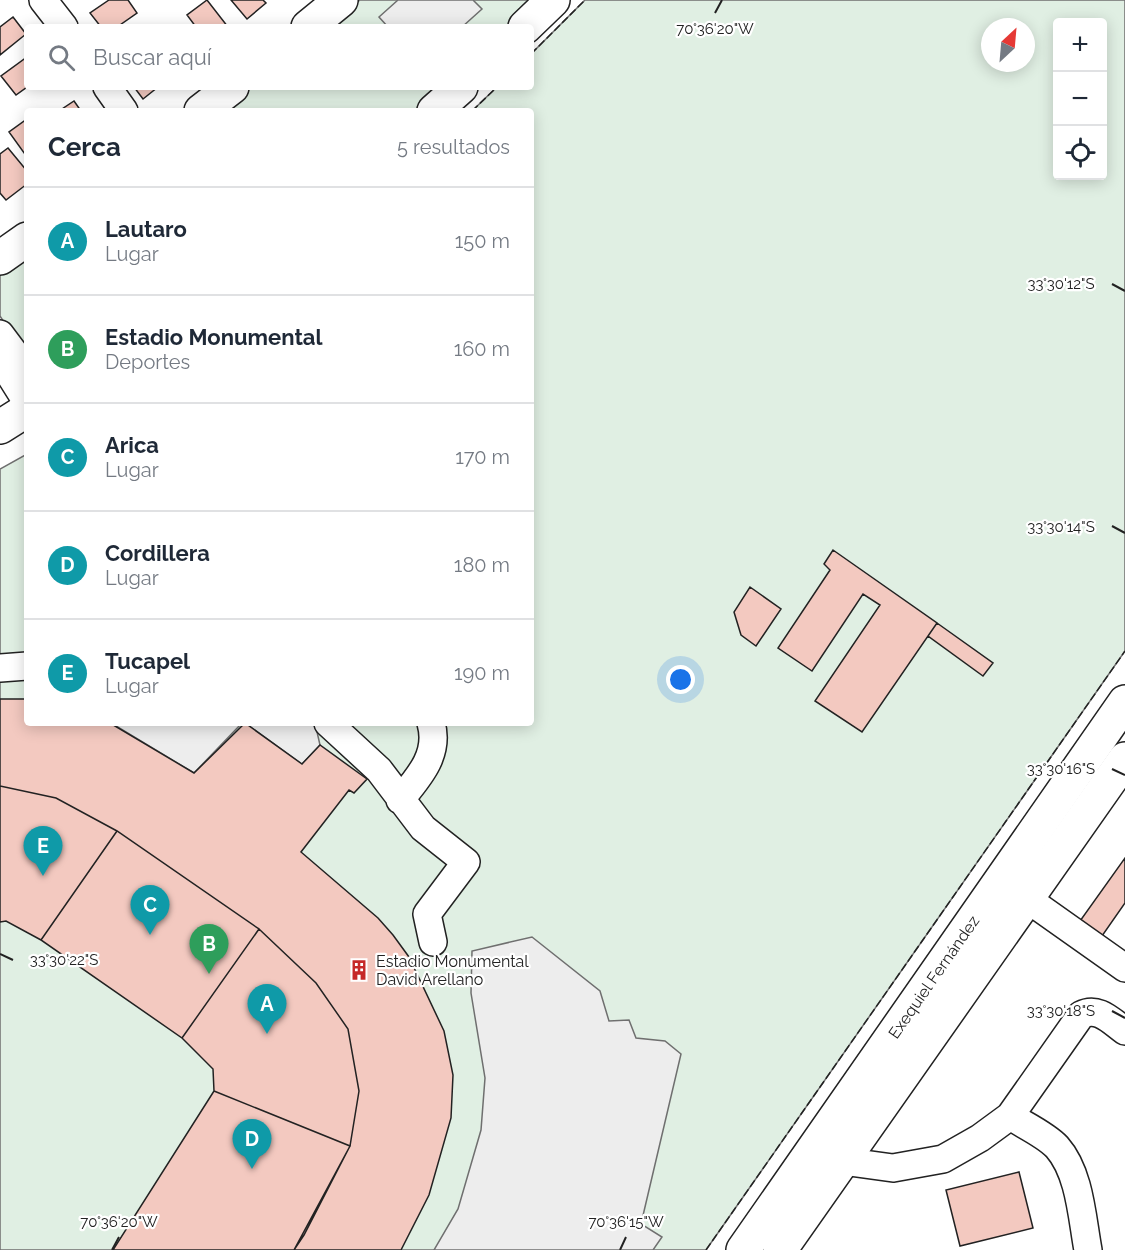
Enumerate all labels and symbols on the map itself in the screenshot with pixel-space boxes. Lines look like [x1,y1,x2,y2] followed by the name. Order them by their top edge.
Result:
[981,18,1035,72] north arrow
[676,20,754,38] text: 70°36'20"W
[1027,275,1095,293] text: 33°30'12"S
[1027,518,1095,536] text: 33°30'14"S
[666,665,695,694] your location
[1027,760,1095,778] text: 33°30'16"S
[24,826,63,876] pin: E
[130,886,170,935] pin: C
[884,912,983,1042] street label: Exequiel Fernández
[190,924,228,974] pin: B
[30,951,98,969] text: 33°30'22"S
[376,952,529,989] place label: Estadio Monumental David Arellano
[347,958,371,982] building icon: Estadio Monumental David Arellano
[248,984,286,1034] pin: A
[1027,1002,1095,1020] text: 33°30'18"S
[232,1120,272,1169] pin: D
[80,1213,158,1231] text: 70°36'20"W
[588,1213,664,1231] text: 70°36'15"W

